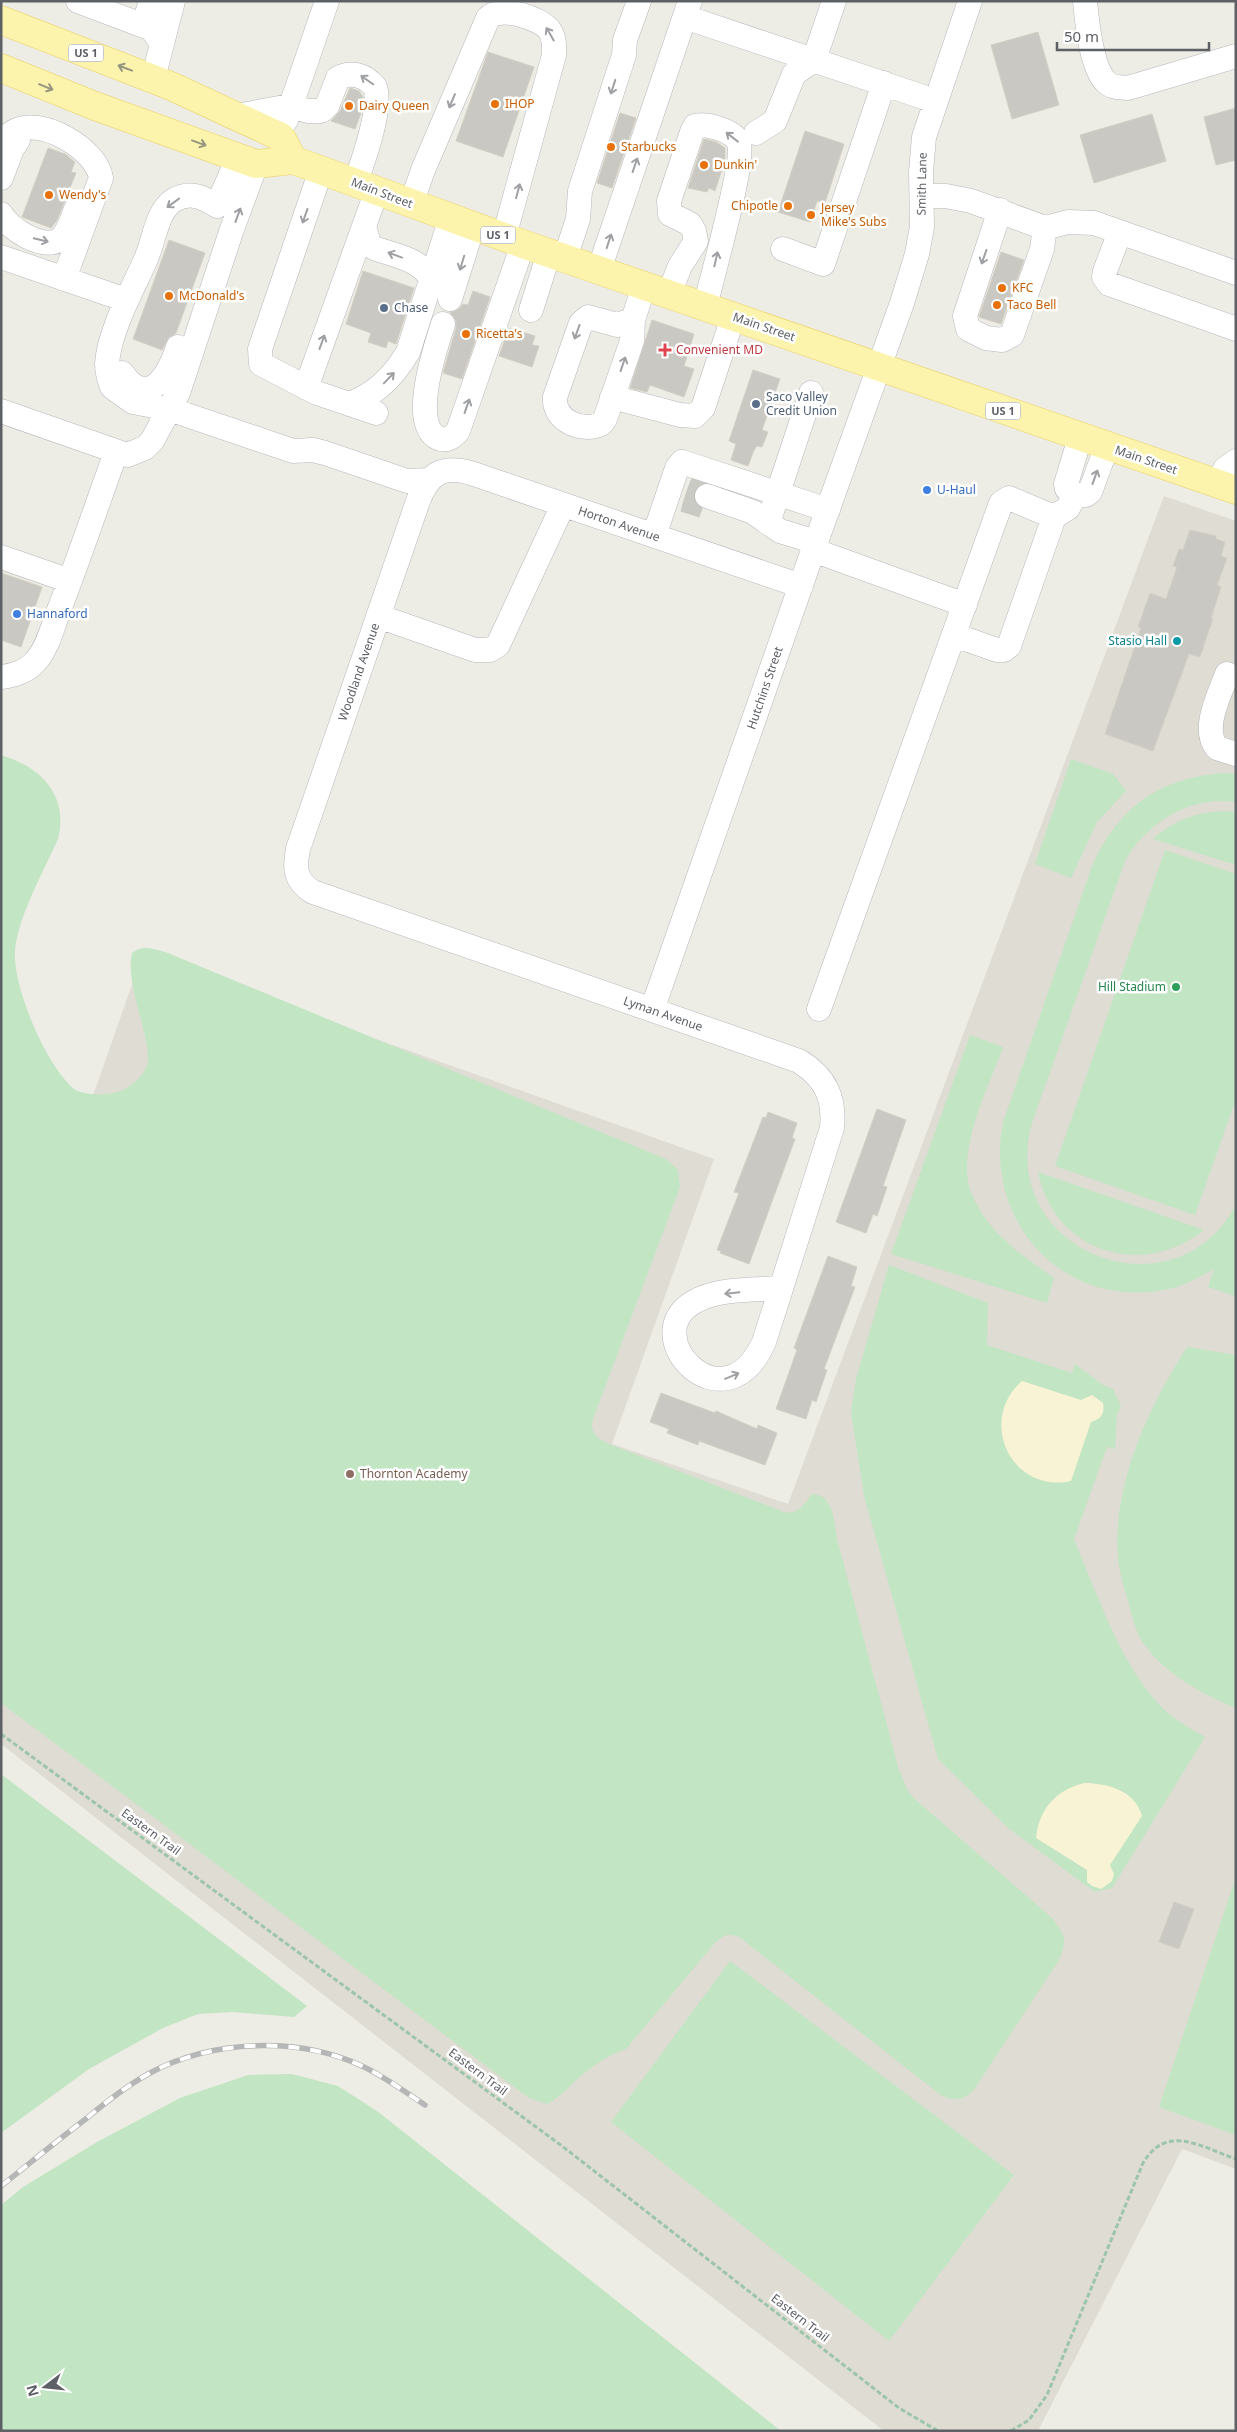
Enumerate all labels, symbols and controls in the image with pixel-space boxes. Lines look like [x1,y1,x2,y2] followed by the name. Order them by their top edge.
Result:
[1057,20,1210,52] scale bar
[1064,26,1099,46] text: 50 m
[544,28,554,42] one-way arrow
[68,44,104,62] road number: US 1
[118,63,133,72] one-way arrow
[360,75,374,85] one-way arrow
[608,79,618,95] one-way arrow
[39,83,54,92] one-way arrow
[447,93,456,108] one-way arrow
[505,95,535,112] place label: IHOP
[359,97,430,114] place label: Dairy Queen
[489,98,501,110] marker: IHOP
[343,100,355,112] marker: Dairy Queen
[726,132,739,143] one-way arrow
[621,138,677,155] place label: Starbucks
[190,139,206,148] one-way arrow
[605,141,617,153] marker: Starbucks
[912,152,931,216] street label: Smith Lane
[714,156,757,173] place label: Dunkin'
[631,157,640,173] one-way arrow
[698,159,710,171] marker: Dunkin'
[349,173,416,212] street label: Main Street
[514,183,523,199] one-way arrow
[59,186,106,203] place label: Wendy's
[43,189,55,201] marker: Wendy's
[731,197,778,214] place label: Chipotle
[166,198,180,208] one-way arrow
[820,199,887,230] place label: Jersey Mike's Subs
[782,200,794,212] marker: Chipotle
[234,207,243,222] one-way arrow
[300,208,309,223] one-way arrow
[805,209,817,221] marker: Jersey Mike's Subs
[480,226,516,244] road number: US 1
[605,233,614,249] one-way arrow
[32,236,48,245] one-way arrow
[979,248,988,264] one-way arrow
[388,250,403,259] one-way arrow
[712,252,721,268] one-way arrow
[456,254,466,270] one-way arrow
[1012,279,1034,296] place label: KFC
[996,282,1008,294] marker: KFC
[179,287,245,304] place label: McDonald's
[163,290,175,302] marker: McDonald's
[1007,296,1056,313] place label: Taco Bell
[394,299,428,316] place label: Chase
[991,299,1003,311] marker: Taco Bell
[378,302,390,314] marker: Chase
[731,308,798,345] street label: Main Street
[572,324,581,340] one-way arrow
[476,325,523,342] place label: Ricetta's
[460,328,472,340] marker: Ricetta's
[318,334,328,350] one-way arrow
[676,341,763,358] place label: Convenient MD
[658,343,672,357] marker: Convenient MD
[619,357,628,373] one-way arrow
[383,372,395,384] one-way arrow
[766,388,837,419] place label: Saco Valley Credit Union
[462,398,472,414] one-way arrow
[750,398,762,410] marker: Saco Valley Credit Union
[986,402,1020,420] road number: US 1
[1113,441,1180,478] street label: Main Street
[1091,469,1100,485] one-way arrow
[937,481,976,498] place label: U-Haul
[921,484,933,496] marker: U-Haul
[576,502,663,546] street label: Horton Avenue
[27,605,88,622] place label: Hannaford
[11,608,23,620] marker: Hannaford
[334,620,383,723] street label: Woodland Avenue
[1108,632,1167,649] place label: Stasio Hall
[1171,635,1183,647] marker: Stasio Hall
[742,643,787,732] street label: Hutchins Street
[1098,978,1166,995] place label: Hill Stadium
[1170,981,1182,993] marker: Hill Stadium
[621,992,705,1035] street label: Lyman Avenue
[724,1288,740,1298] one-way arrow
[724,1370,739,1380] one-way arrow
[360,1465,468,1482] place label: Thornton Academy
[344,1468,356,1480] marker: Thornton Academy
[118,1804,184,1859] street label: Eastern Trail
[445,2044,511,2099] street label: Eastern Trail
[768,2290,833,2346] street label: Eastern Trail
[20,2362,70,2412] north arrow
[21,2383,43,2399] text: N

